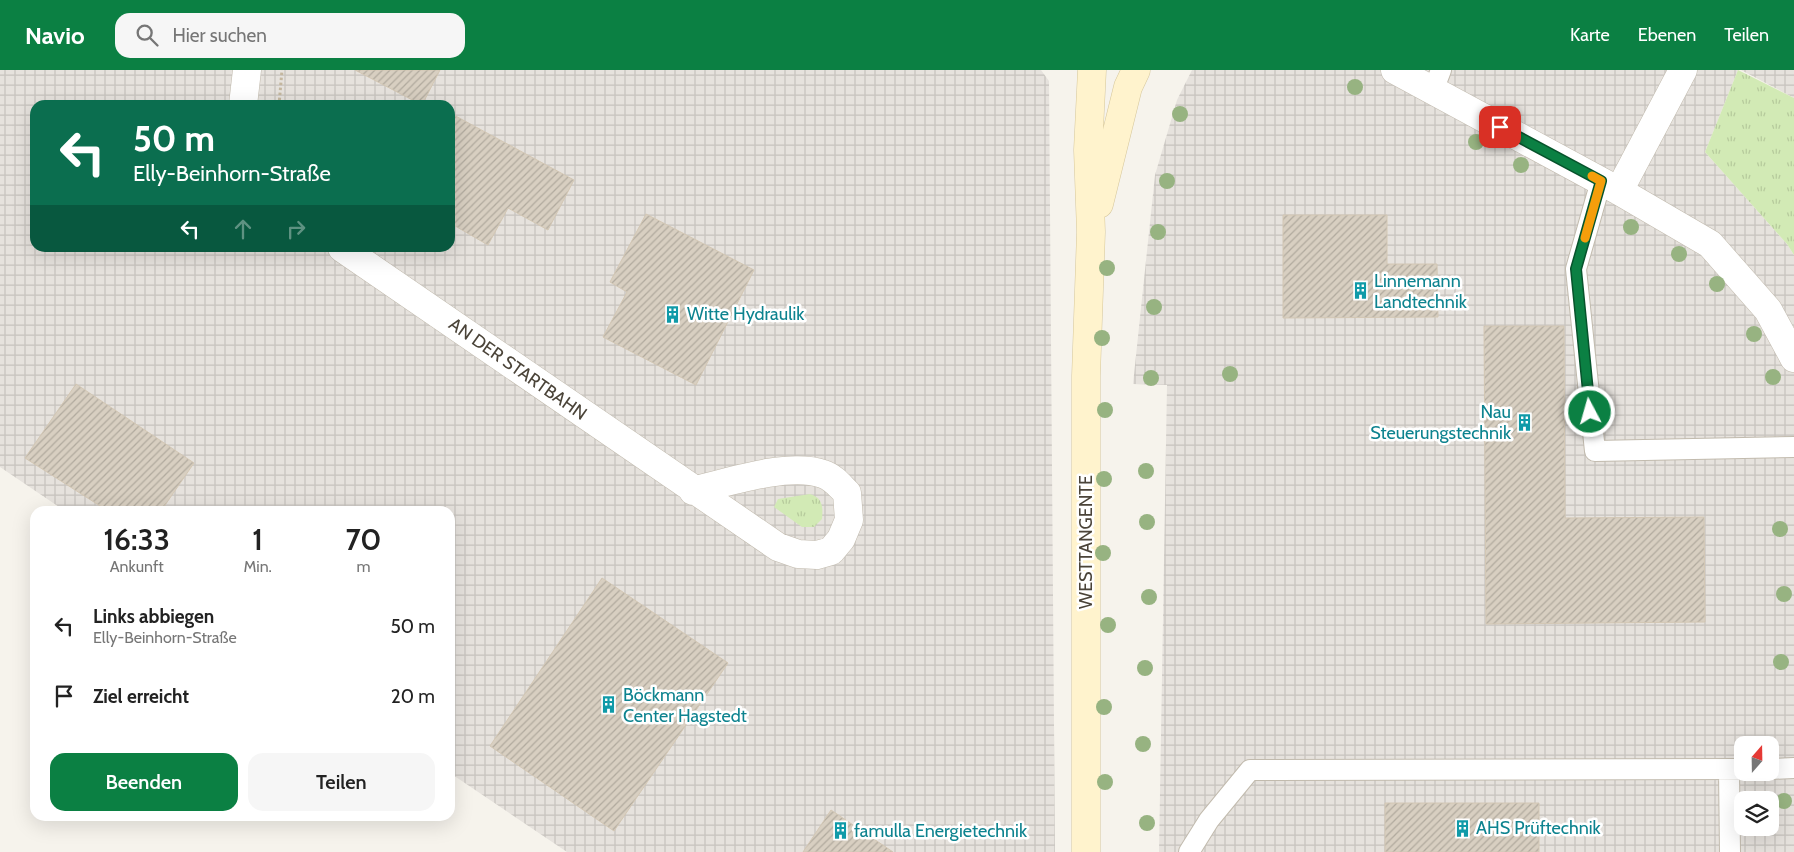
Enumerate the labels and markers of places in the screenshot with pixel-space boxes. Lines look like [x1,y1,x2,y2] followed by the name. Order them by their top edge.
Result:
[1479,106,1521,148] pin
[1374,270,1468,313] place label: Linnemann Landtechnik
[1350,281,1370,301] building icon: Linnemann Landtechnik
[687,303,805,325] place label: Witte Hydraulik
[663,304,683,324] building icon: Witte Hydraulik
[1370,401,1512,444] place label: Nau Steuerungstechnik
[1515,412,1535,432] building icon: Nau Steuerungstechnik
[623,684,747,727] place label: Böckmann Center Hagstedt
[599,695,619,715] building icon: Böckmann Center Hagstedt
[1476,817,1602,839] place label: AHS Prüftechnik
[1452,818,1472,838] building icon: AHS Prüftechnik
[854,820,1028,842] place label: famulla Energietechnik
[830,821,850,841] building icon: famulla Energietechnik

